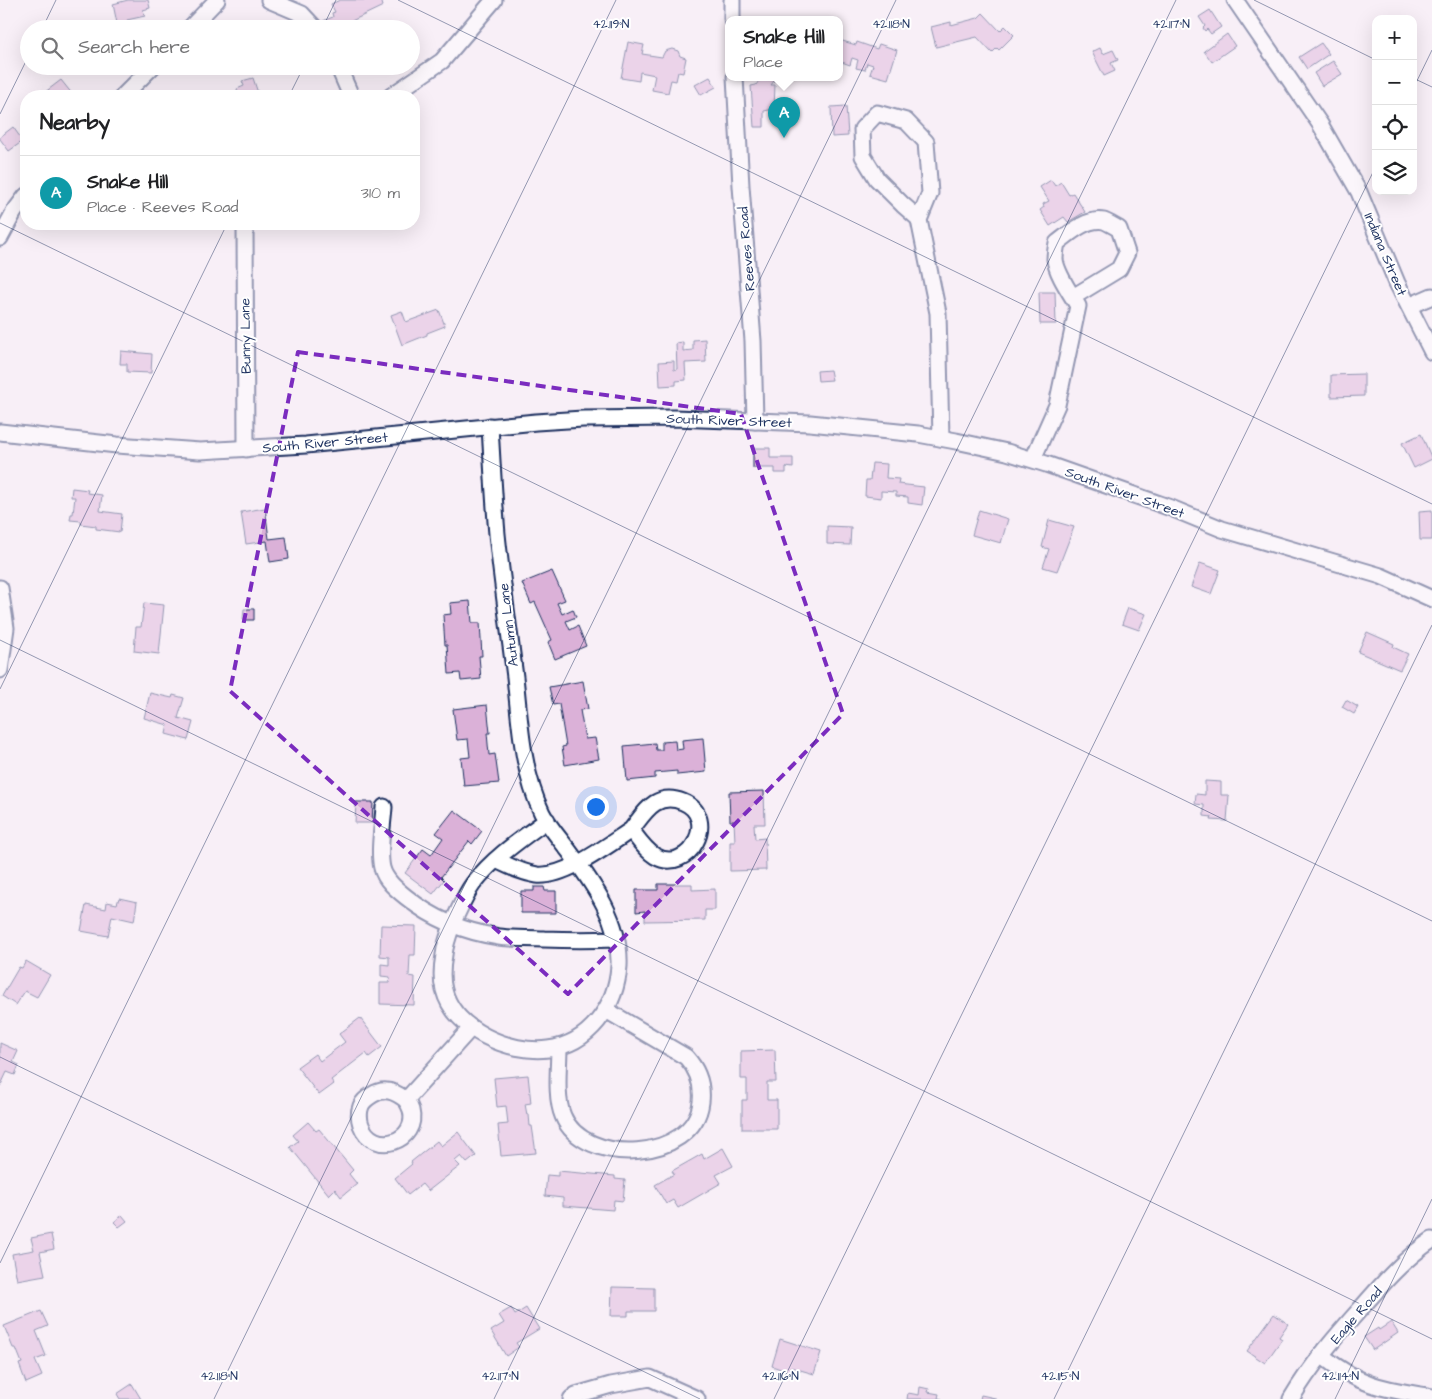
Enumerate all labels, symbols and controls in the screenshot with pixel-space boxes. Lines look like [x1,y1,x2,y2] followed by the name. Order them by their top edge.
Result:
[1372,15,1417,195] map controls
[1372,15,1417,60] button: +
[593,16,630,33] text: 42.119°N
[725,16,843,81] popup
[872,16,910,33] text: 42.118°N
[1152,16,1190,33] text: 42.117°N
[20,20,420,75] search box
[743,24,825,51] text: Snake Hill
[38,34,66,62] icon: search
[78,34,190,61] text: Search here
[743,51,783,73] text: Place
[1372,60,1417,105] button: −
[768,97,800,138] pin: A
[1372,105,1417,150] button: locate
[40,108,110,137] text: Nearby
[1372,150,1417,195] button: layers
[87,169,168,196] text: Snake Hill
[51,182,61,204] text: A
[361,182,400,204] text: 310 m
[87,196,239,218] text: Place · Reeves Road
[733,206,761,292] street label: Reeves Road
[1359,210,1412,299] street label: Indiana Street
[235,298,257,374] street label: Bunny Lane
[666,409,792,433] street label: South River Street
[262,428,389,458] street label: South River Street
[1062,462,1187,524] street label: South River Street
[494,582,524,668] street label: Autumn Lane
[583,794,609,820] your location
[1326,1283,1387,1349] street label: Eagle Road
[200,1368,238,1385] text: 42.118°N
[481,1368,519,1385] text: 42.117°N
[761,1368,799,1385] text: 42.116°N
[1041,1368,1080,1385] text: 42.115°N
[1321,1368,1360,1385] text: 42.114°N

